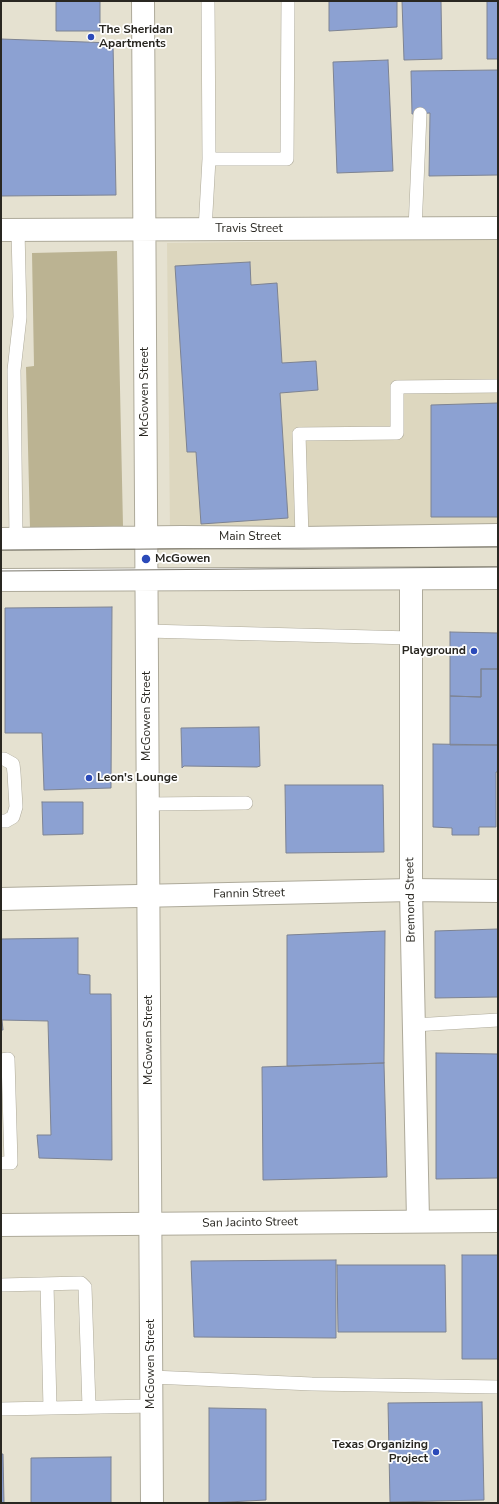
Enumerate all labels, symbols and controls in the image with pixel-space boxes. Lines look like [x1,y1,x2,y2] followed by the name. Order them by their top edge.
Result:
[99,23,173,51] place label: The Sheridan Apartments
[86,32,96,42] marker: The Sheridan Apartments
[215,222,283,236] street label: Travis Street
[138,347,152,437] street label: McGowen Street
[219,530,281,544] street label: Main Street
[155,552,210,566] place label: McGowen
[140,553,152,565] marker: McGowen
[402,644,466,658] place label: Playground
[469,646,479,656] marker: Playground
[140,671,154,761] street label: McGowen Street
[97,771,177,785] place label: Leon's Lounge
[84,773,94,783] marker: Leon's Lounge
[403,857,419,943] street label: Bremond Street
[213,886,285,902] street label: Fannin Street
[142,995,156,1085] street label: McGowen Street
[202,1215,298,1231] street label: San Jacinto Street
[144,1319,158,1409] street label: McGowen Street
[332,1438,428,1466] place label: Texas Organizing Project
[431,1447,441,1457] marker: Texas Organizing Project

